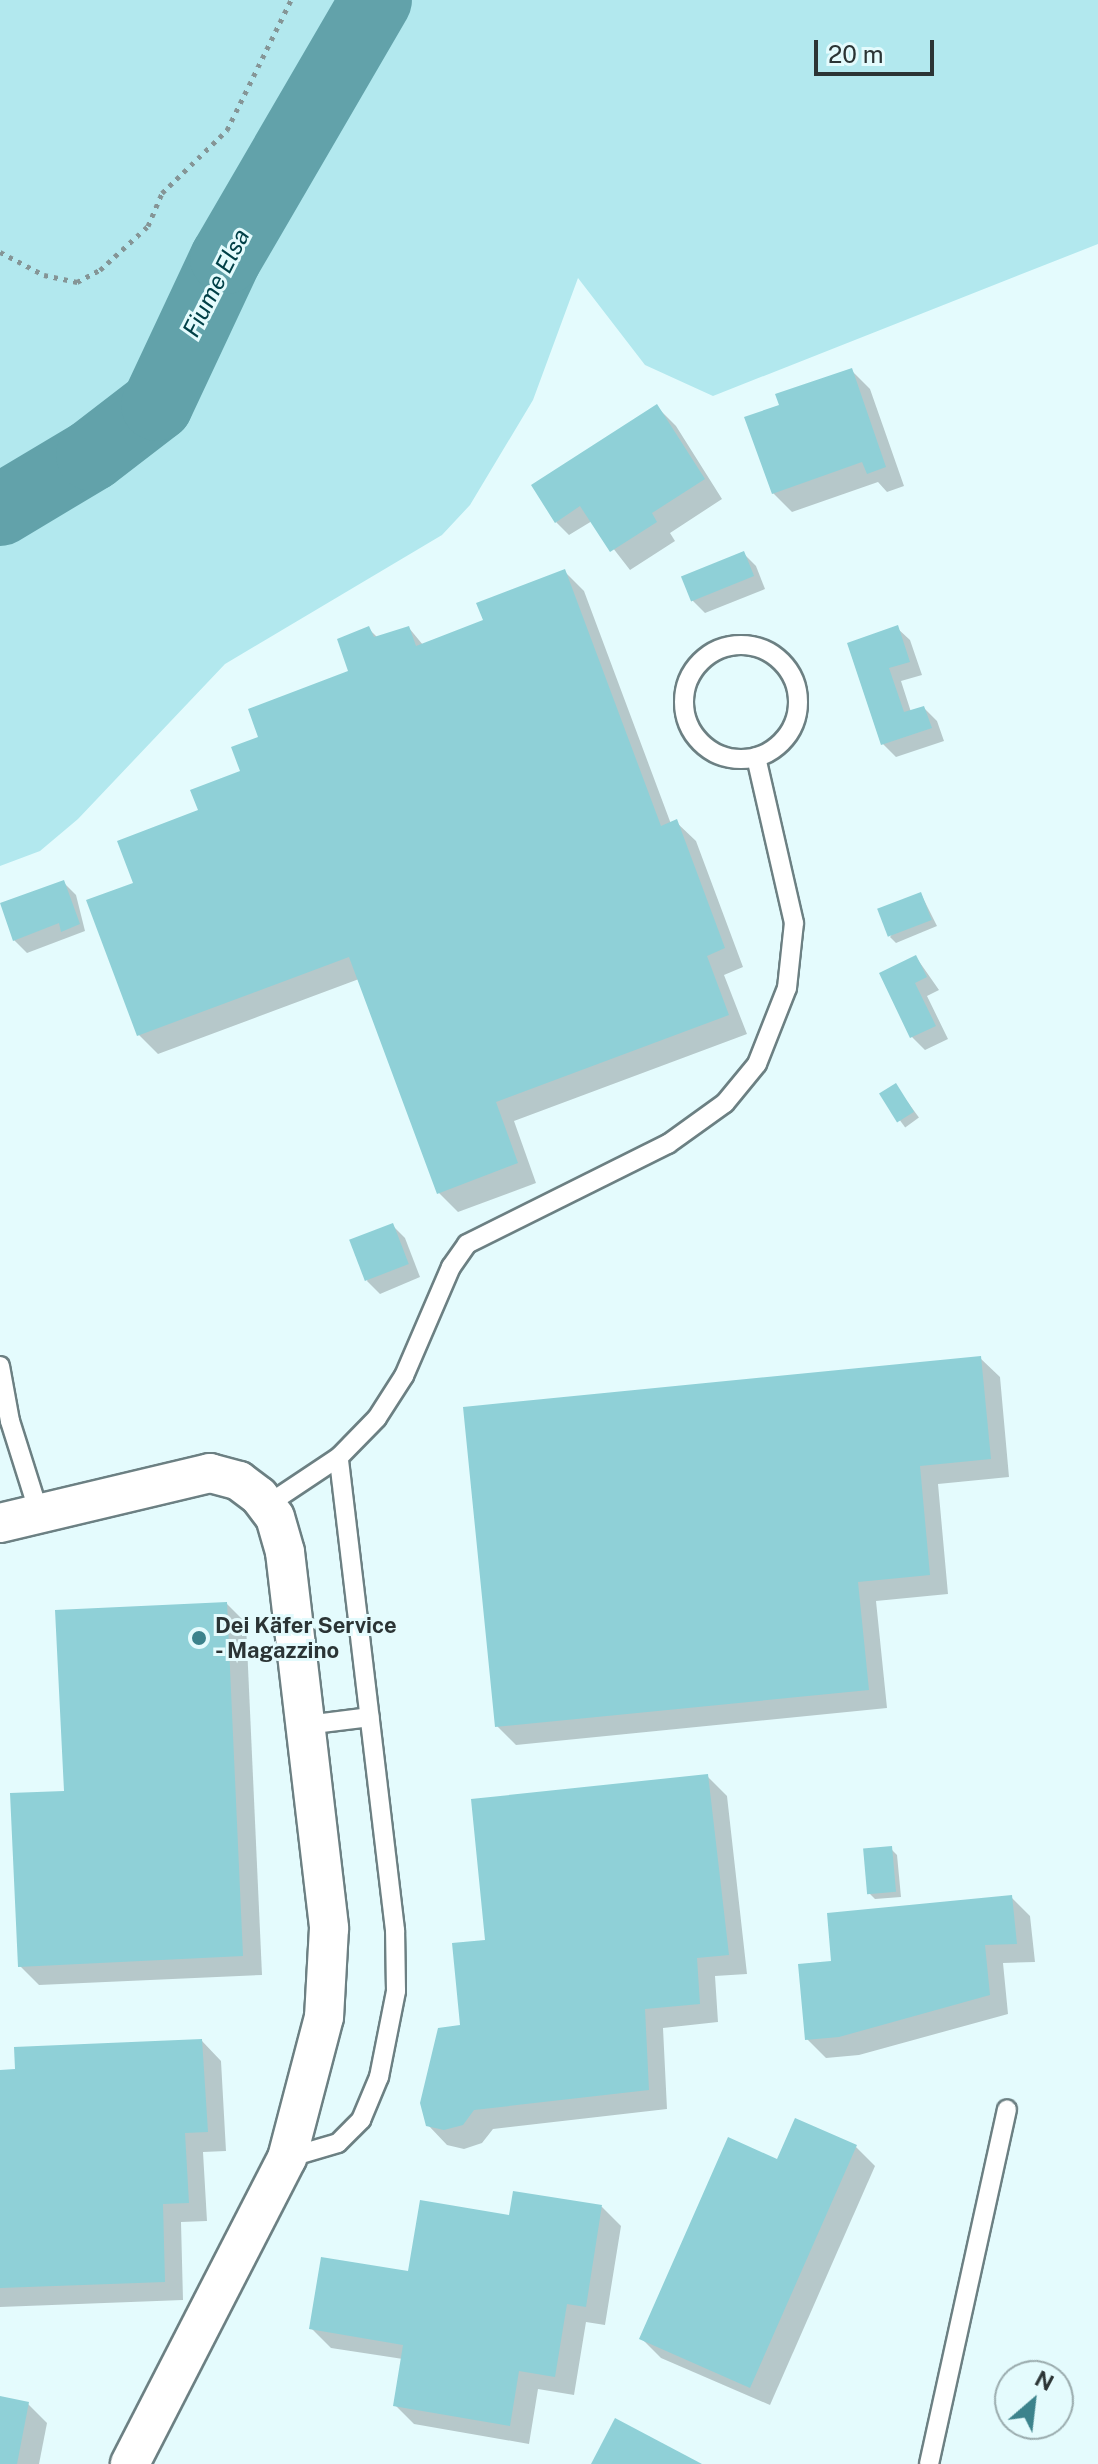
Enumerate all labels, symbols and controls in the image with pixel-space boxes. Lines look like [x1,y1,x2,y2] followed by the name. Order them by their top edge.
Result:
[818,24,938,74] scale bar
[828,40,884,68] text: 20 m
[176,224,256,342] water label: Fiume Elsa
[215,1612,397,1664] place label: Dei Käfer Service - Magazzino
[190,1629,208,1647] marker: Dei Käfer Service - Magazzino
[994,2360,1074,2440] north arrow
[1031,2365,1058,2396] text: N

